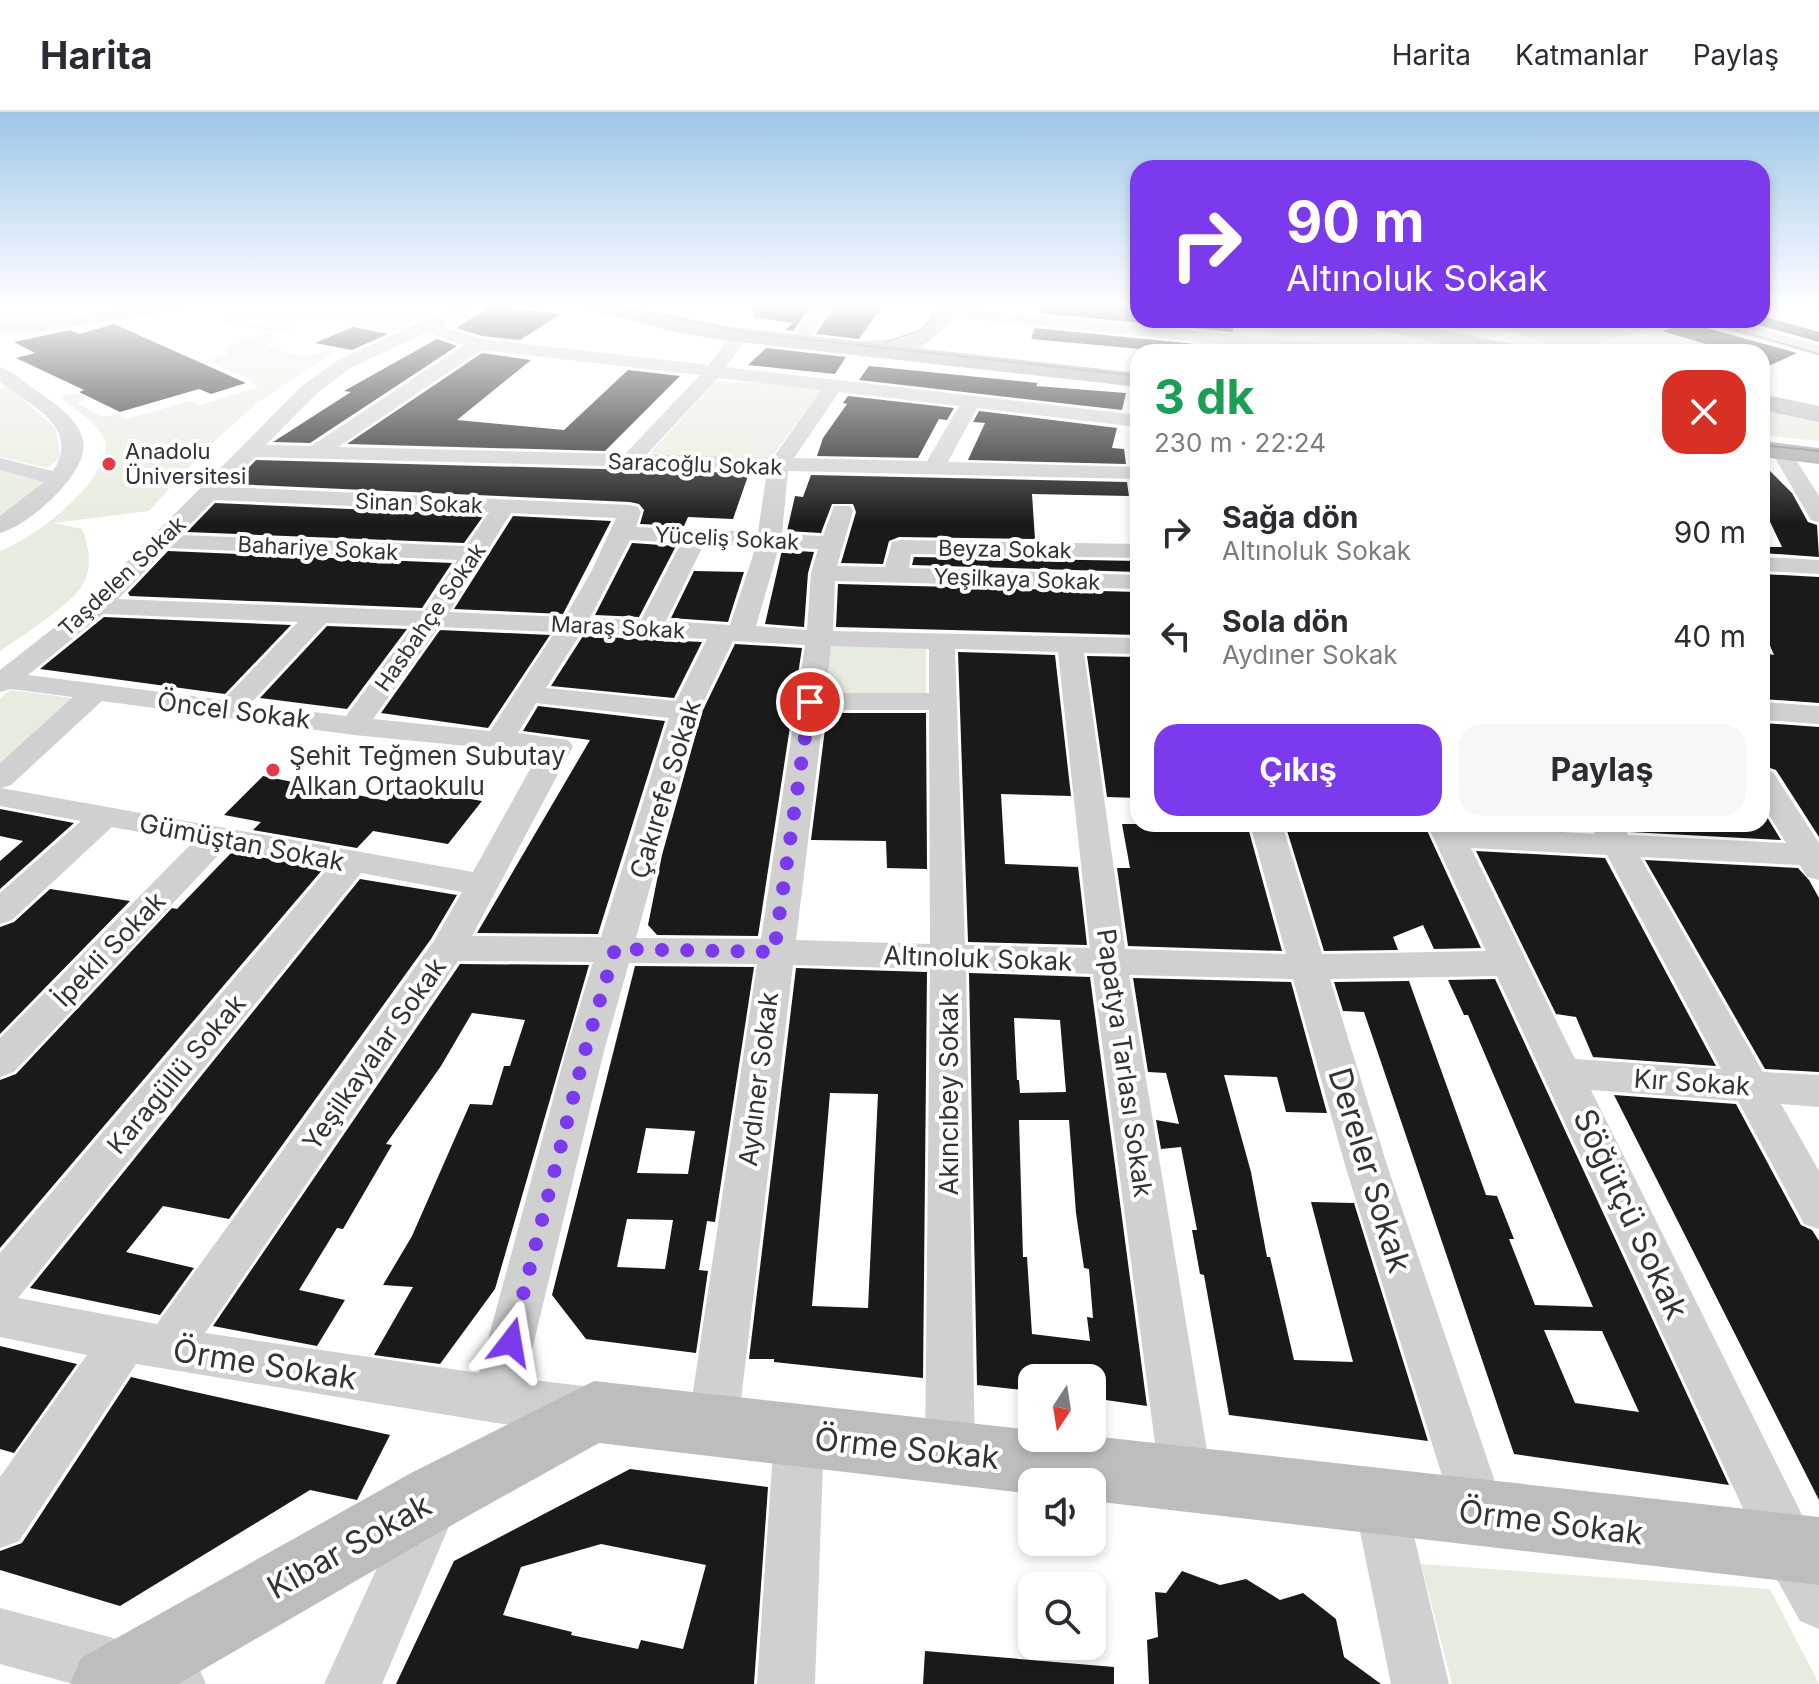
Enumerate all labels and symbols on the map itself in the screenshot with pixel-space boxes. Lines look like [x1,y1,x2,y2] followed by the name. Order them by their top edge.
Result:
[125,438,246,489] place label: Anadolu Üniversitesi
[607,448,783,480] street label: Saracoğlu Sokak
[100,455,118,473] marker: Anadolu Üniversitesi
[355,488,483,518] street label: Sinan Sokak
[53,511,191,641] street label: Taşdelen Sokak
[654,521,800,555] street label: Yüceliş Sokak
[237,531,399,565] street label: Bahariye Sokak
[938,535,1072,563] street label: Beyza Sokak
[369,538,491,696] street label: Hasbahçe Sokak
[933,563,1101,595] street label: Yeşilkaya Sokak
[550,610,686,644] street label: Maraş Sokak
[776,668,844,736] pin
[156,685,312,735] street label: Öncel Sokak
[623,696,707,882] street label: Çakırefe Sokak
[289,740,566,801] place label: Şehit Teğmen Subutay Alkan Ortaokulu
[264,761,282,779] marker: Şehit Teğmen Subutay Alkan Ortaokulu
[137,807,347,877] street label: Gümüştan Sokak
[47,885,171,1013] street label: İpekli Sokak
[1091,927,1159,1199] street label: Papatya Tarlası Sokak
[883,939,1073,977] street label: Altınoluk Sokak
[296,952,452,1156] street label: Yeşilkayalar Sokak
[100,988,252,1160] street label: Karagüllü Sokak
[732,990,784,1168] street label: Aydıner Sokak
[933,993,964,1195] street label: Akıncıbey Sokak
[1633,1062,1751,1102] street label: Kır Sokak
[1320,1063,1420,1278] street label: Dereler Sokak
[1565,1103,1697,1326] street label: Söğütçü Sokak
[469,1300,553,1384] position arrow
[170,1330,360,1398] street label: Örme Sokak
[1018,1364,1106,1452] north arrow
[813,1419,1002,1477] street label: Örme Sokak
[260,1485,438,1607] street label: Kibar Sokak
[1457,1491,1646,1553] street label: Örme Sokak

